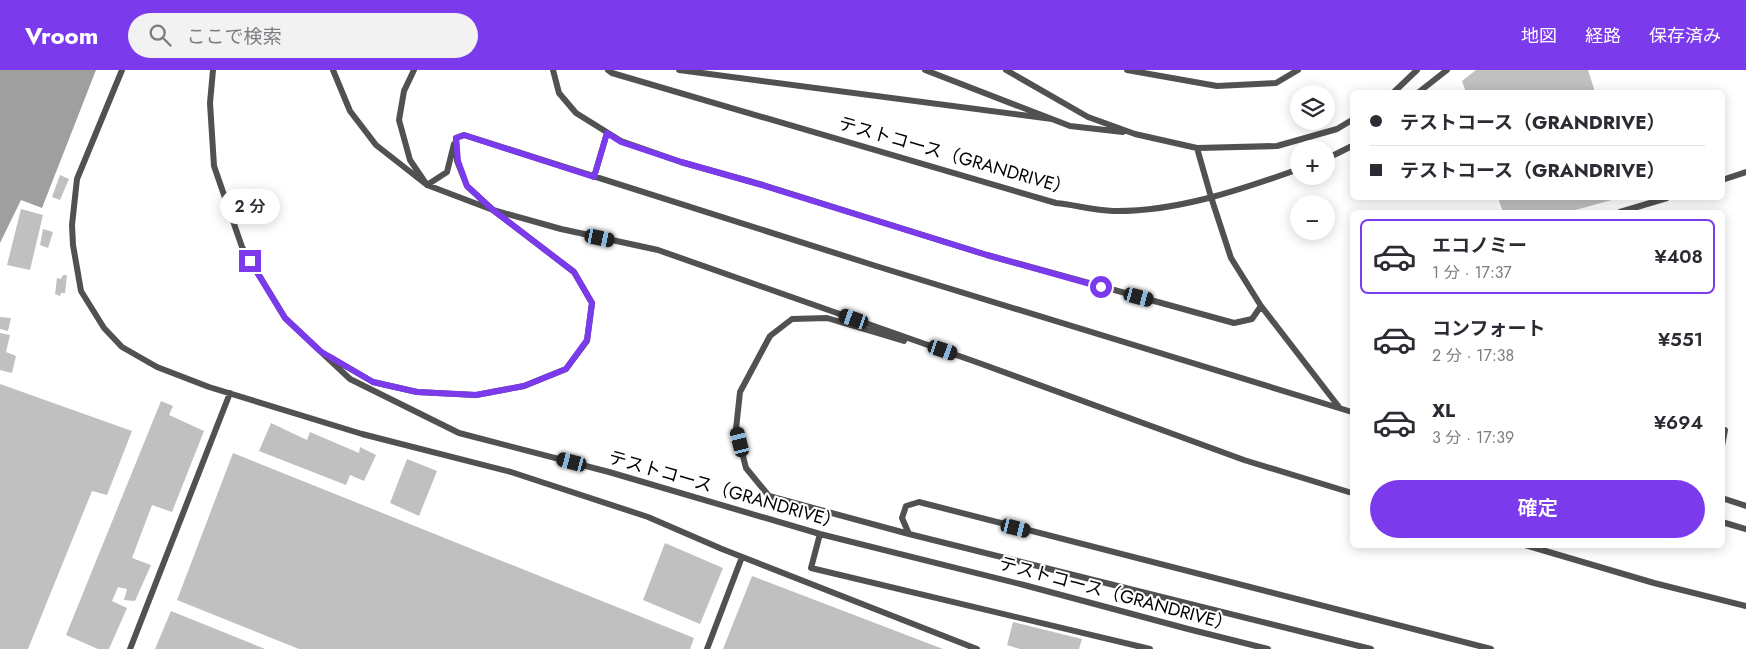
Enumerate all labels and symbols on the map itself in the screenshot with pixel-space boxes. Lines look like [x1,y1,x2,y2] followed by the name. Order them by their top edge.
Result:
[835,110,1075,202] street label: テストコース（GRANDRIVE）
[220,189,280,224] callout: 2 分
[583,228,616,248] car
[239,250,261,272] route end
[1090,276,1112,298] route start
[1122,286,1155,308] car
[837,307,870,331] car
[926,338,959,362] car
[729,426,750,458] car
[605,444,845,536] street label: テストコース（GRANDRIVE）
[555,451,588,473] car
[999,517,1032,539] car
[996,550,1236,638] street label: テストコース（GRANDRIVE）

